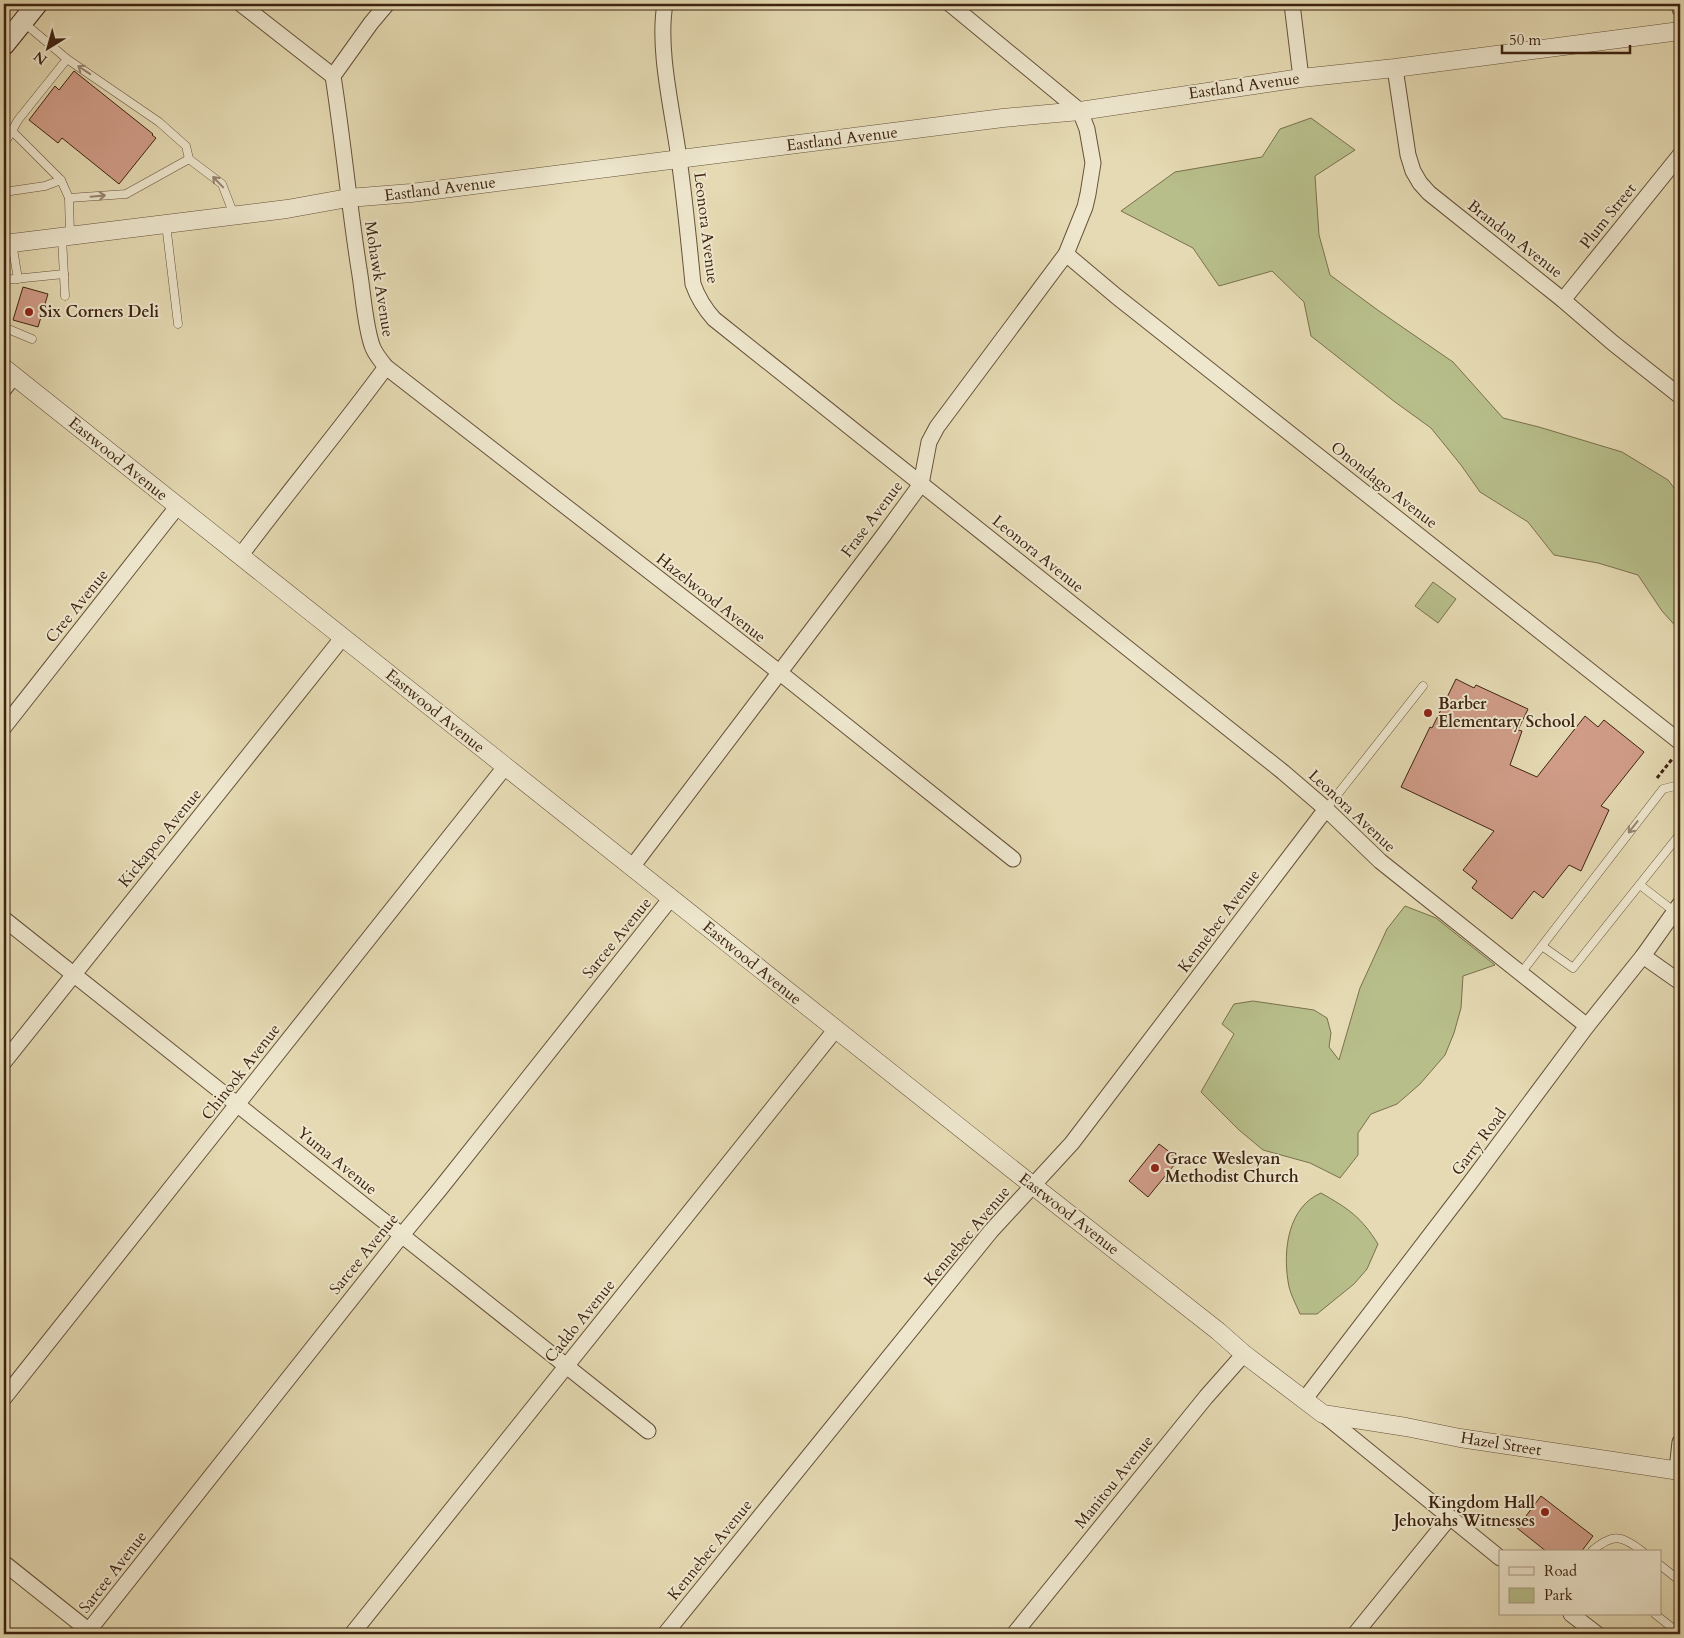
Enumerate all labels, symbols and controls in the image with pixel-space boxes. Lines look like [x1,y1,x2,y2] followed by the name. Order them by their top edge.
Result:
[22,22,72,72] north arrow
[1502,22,1629,54] scale bar
[1509,30,1541,50] text: 50 m
[30,47,51,69] text: N
[78,65,92,75] one-way arrow
[1187,67,1301,105] street label: Eastland Avenue
[785,121,899,157] street label: Eastland Avenue
[383,171,497,207] street label: Eastland Avenue
[688,171,724,285] street label: Leonora Avenue
[212,176,224,188] one-way arrow
[1575,179,1641,253] street label: Plum Street
[89,191,105,201] one-way arrow
[1463,195,1567,283] street label: Brandon Avenue
[359,220,399,338] street label: Mohawk Avenue
[39,301,159,323] place label: Six Corners Deli
[23,306,35,318] marker: Six Corners Deli
[64,412,172,506] street label: Eastwood Avenue
[1326,436,1442,534] street label: Onondago Avenue
[836,476,908,562] street label: Frase Avenue
[987,510,1089,598] street label: Leonora Avenue
[652,548,770,648] street label: Hazelwood Avenue
[41,565,113,647] street label: Cree Avenue
[381,664,489,758] street label: Eastwood Avenue
[1438,693,1576,733] place label: Barber Elementary School
[1422,707,1434,719] marker: Barber Elementary School
[1303,765,1401,857] street label: Leonora Avenue
[113,784,207,892] street label: Kickapoo Avenue
[1628,820,1639,833] one-way arrow
[1173,865,1265,977] street label: Kennebec Avenue
[577,893,657,983] street label: Sarcee Avenue
[698,916,806,1010] street label: Eastwood Avenue
[196,1019,286,1125] street label: Chinook Avenue
[1446,1103,1512,1180] street label: Garry Road
[292,1122,382,1200] street label: Yuma Avenue
[1165,1148,1299,1188] place label: Grace Wesleyan Methodist Church
[1149,1162,1161,1174] marker: Grace Wesleyan Methodist Church
[1014,1168,1124,1260] street label: Eastwood Avenue
[919,1181,1015,1291] street label: Kennebec Avenue
[324,1209,404,1299] street label: Sarcee Avenue
[540,1275,620,1367] street label: Caddo Avenue
[1459,1427,1543,1461] street label: Hazel Street
[1070,1431,1158,1533] street label: Manitou Avenue
[1392,1492,1535,1532] place label: Kingdom Hall Jehovahs Witnesses
[662,1495,758,1605] street label: Kennebec Avenue
[1539,1506,1551,1518] marker: Kingdom Hall Jehovahs Witnesses
[74,1526,152,1618] street label: Sarcee Avenue
[1499,1550,1662,1616] legend
[1544,1561,1577,1581] text: Road
[1544,1585,1573,1605] text: Park

